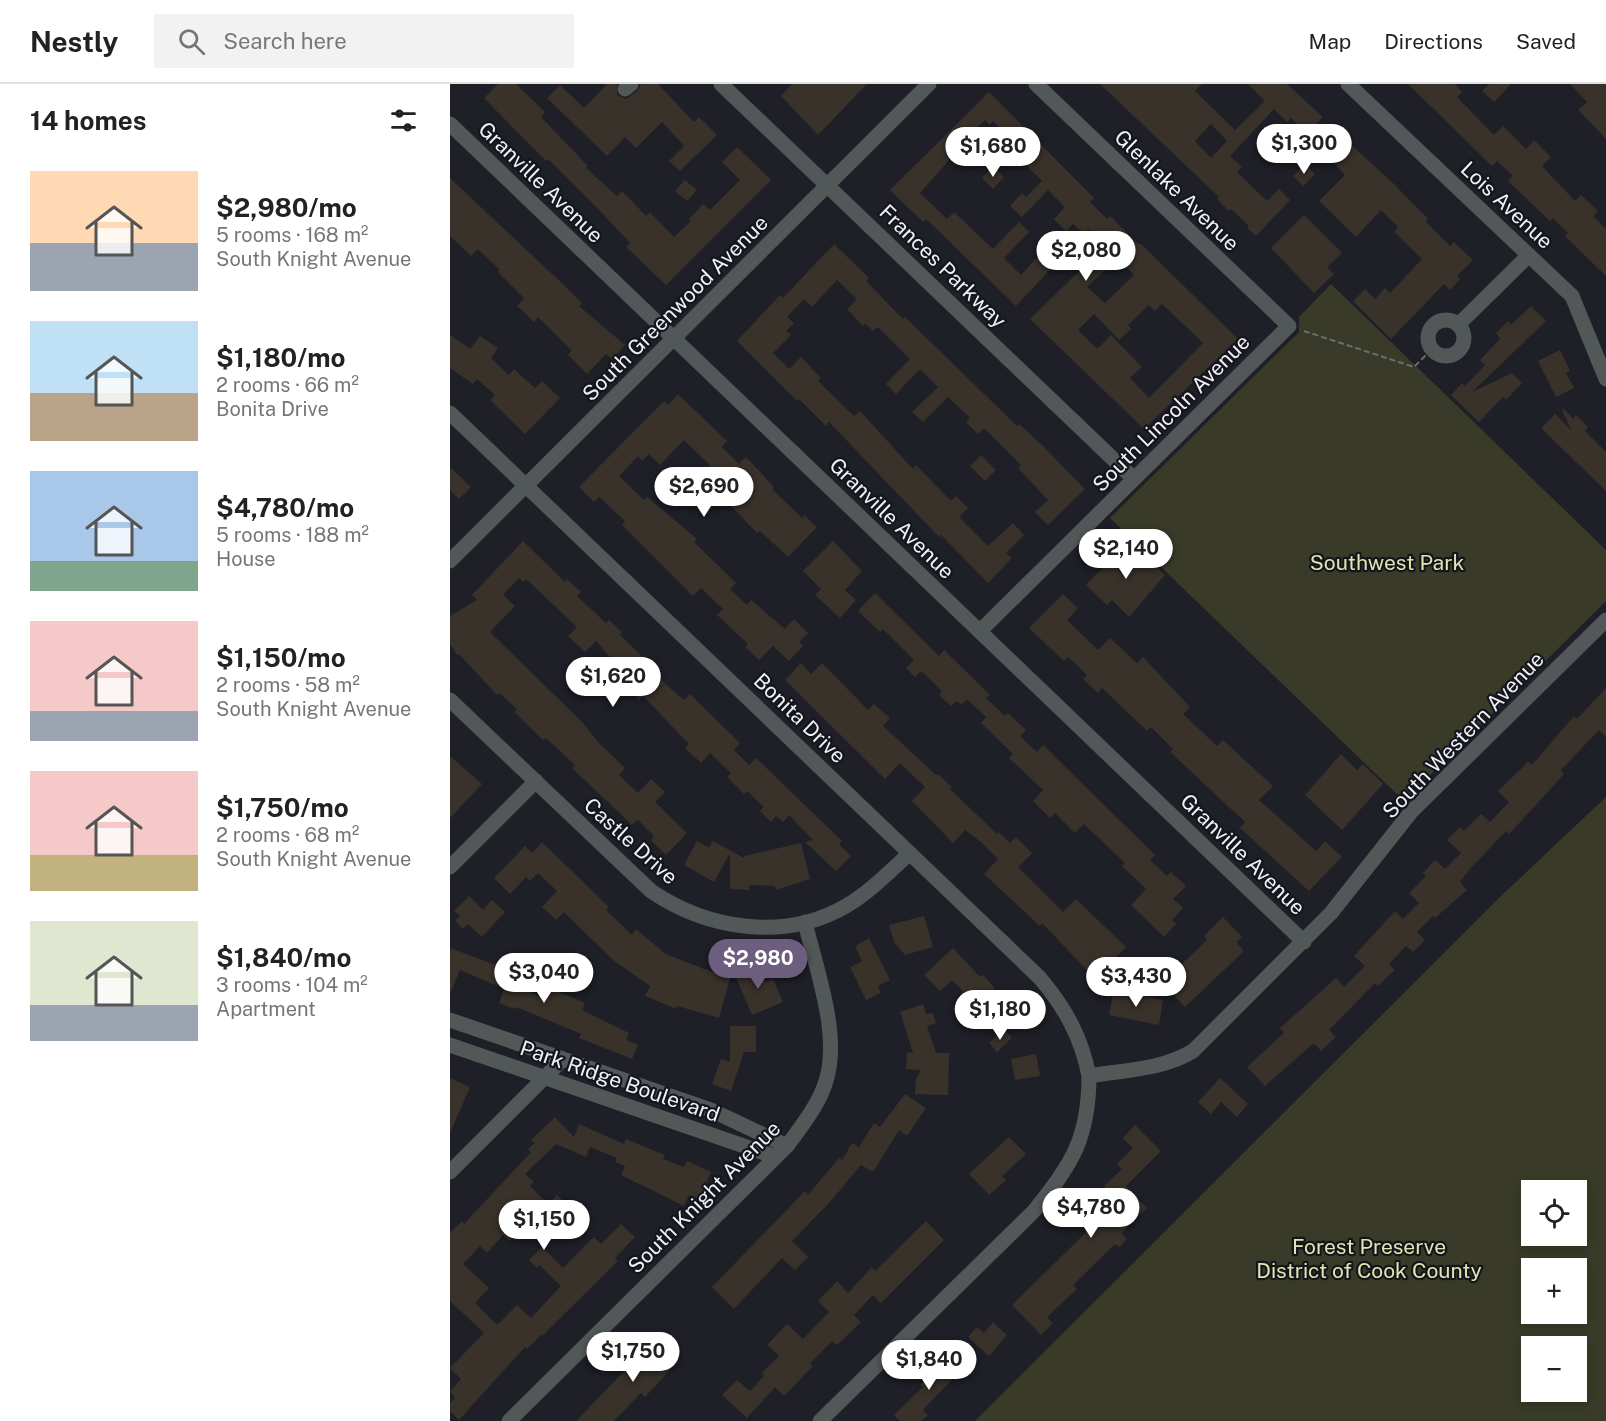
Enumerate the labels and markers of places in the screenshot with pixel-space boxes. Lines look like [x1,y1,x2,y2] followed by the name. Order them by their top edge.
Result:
[1255,124,1353,175] pin: $1,300
[944,127,1042,178] pin: $1,680
[1037,231,1135,282] pin: $2,080
[655,467,753,518] pin: $2,690
[1077,529,1175,580] pin: $2,140
[564,657,662,708] pin: $1,620
[709,939,807,990] pin: $2,980
[495,953,593,1004] pin: $3,040
[1087,957,1185,1008] pin: $3,430
[951,990,1049,1041] pin: $1,180
[1042,1188,1140,1239] pin: $4,780
[495,1200,593,1251] pin: $1,150
[584,1332,682,1383] pin: $1,750
[880,1340,978,1391] pin: $1,840

